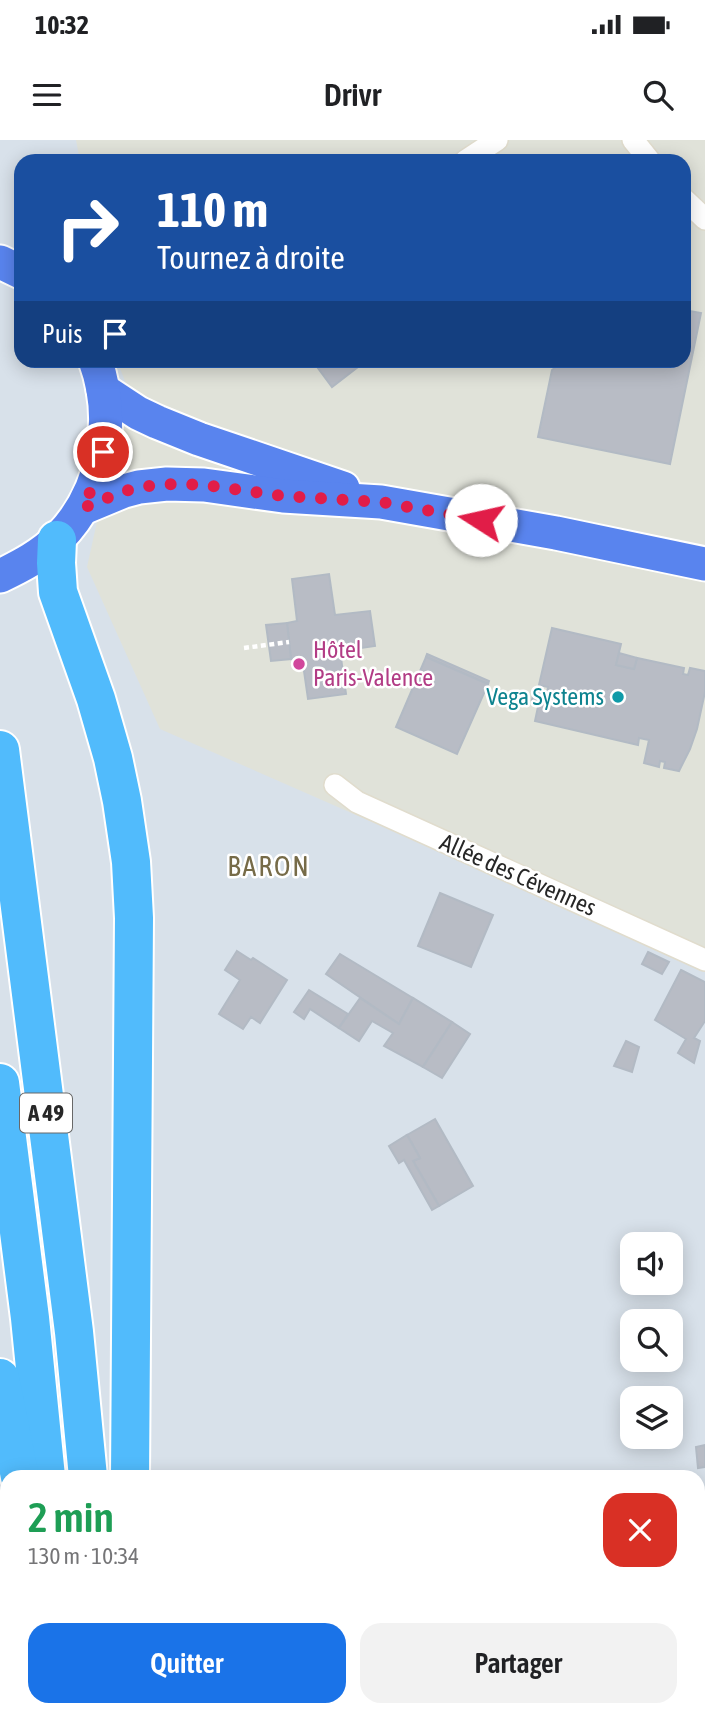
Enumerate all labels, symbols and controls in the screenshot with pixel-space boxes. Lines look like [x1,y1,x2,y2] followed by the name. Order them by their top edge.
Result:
[35,10,89,40] text: 10:32
[28,76,66,114] icon: menu
[324,76,381,113] text: Drivr
[639,76,677,114] icon: search
[157,181,268,237] text: 110 m
[42,182,133,273] icon: right
[157,239,345,276] text: Tournez à droite
[96,315,134,353] icon: arrive
[42,319,82,349] text: Puis
[73,422,133,482] pin
[84,433,122,471] icon: arrive
[444,483,518,557] position arrow
[313,636,433,691] place label: Hôtel Paris-Valence
[291,656,307,672] marker: Hôtel Paris-Valence
[486,683,604,710] place label: Vega Systems
[610,689,626,705] marker: Vega Systems
[436,828,600,921] street label: Allée des Cévennes
[227,850,311,882] district label: BARON
[20,1094,72,1132] road number: A 49
[620,1232,683,1449] map controls
[620,1232,683,1295] button: sound
[620,1309,683,1372] button: search
[620,1386,683,1449] button: layers
[28,1493,114,1541] text: 2 min
[603,1493,677,1567] button: close
[28,1543,139,1569] text: 130 m · 10:34
[28,1623,346,1703] button: Quitter
[360,1623,677,1703] button: Partager

